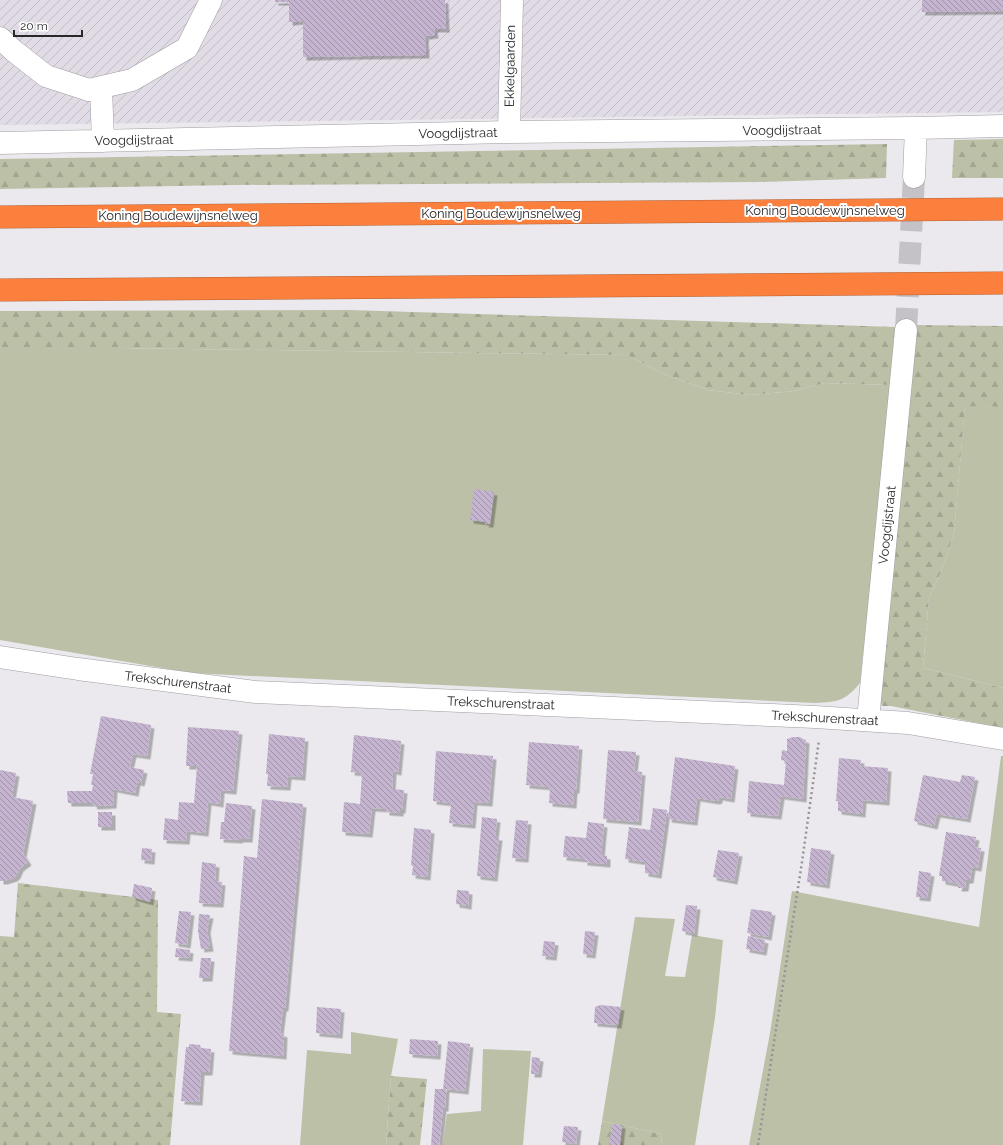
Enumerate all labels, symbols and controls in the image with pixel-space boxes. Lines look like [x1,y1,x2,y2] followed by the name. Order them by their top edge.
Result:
[14,12,82,38] scale bar
[20,19,48,33] text: 20 m
[502,25,518,107] street label: Ekkelgaarden
[742,122,822,138] street label: Voogdijstraat
[418,125,498,141] street label: Voogdijstraat
[94,132,174,148] street label: Voogdijstraat
[745,203,905,218] street label: Koning Boudewijnsnelweg
[421,206,581,221] street label: Koning Boudewijnsnelweg
[98,208,258,223] street label: Koning Boudewijnsnelweg
[875,484,899,565] street label: Voogdijstraat
[124,668,233,696] street label: Trekschurenstraat
[447,694,556,712] street label: Trekschurenstraat
[771,708,880,728] street label: Trekschurenstraat

